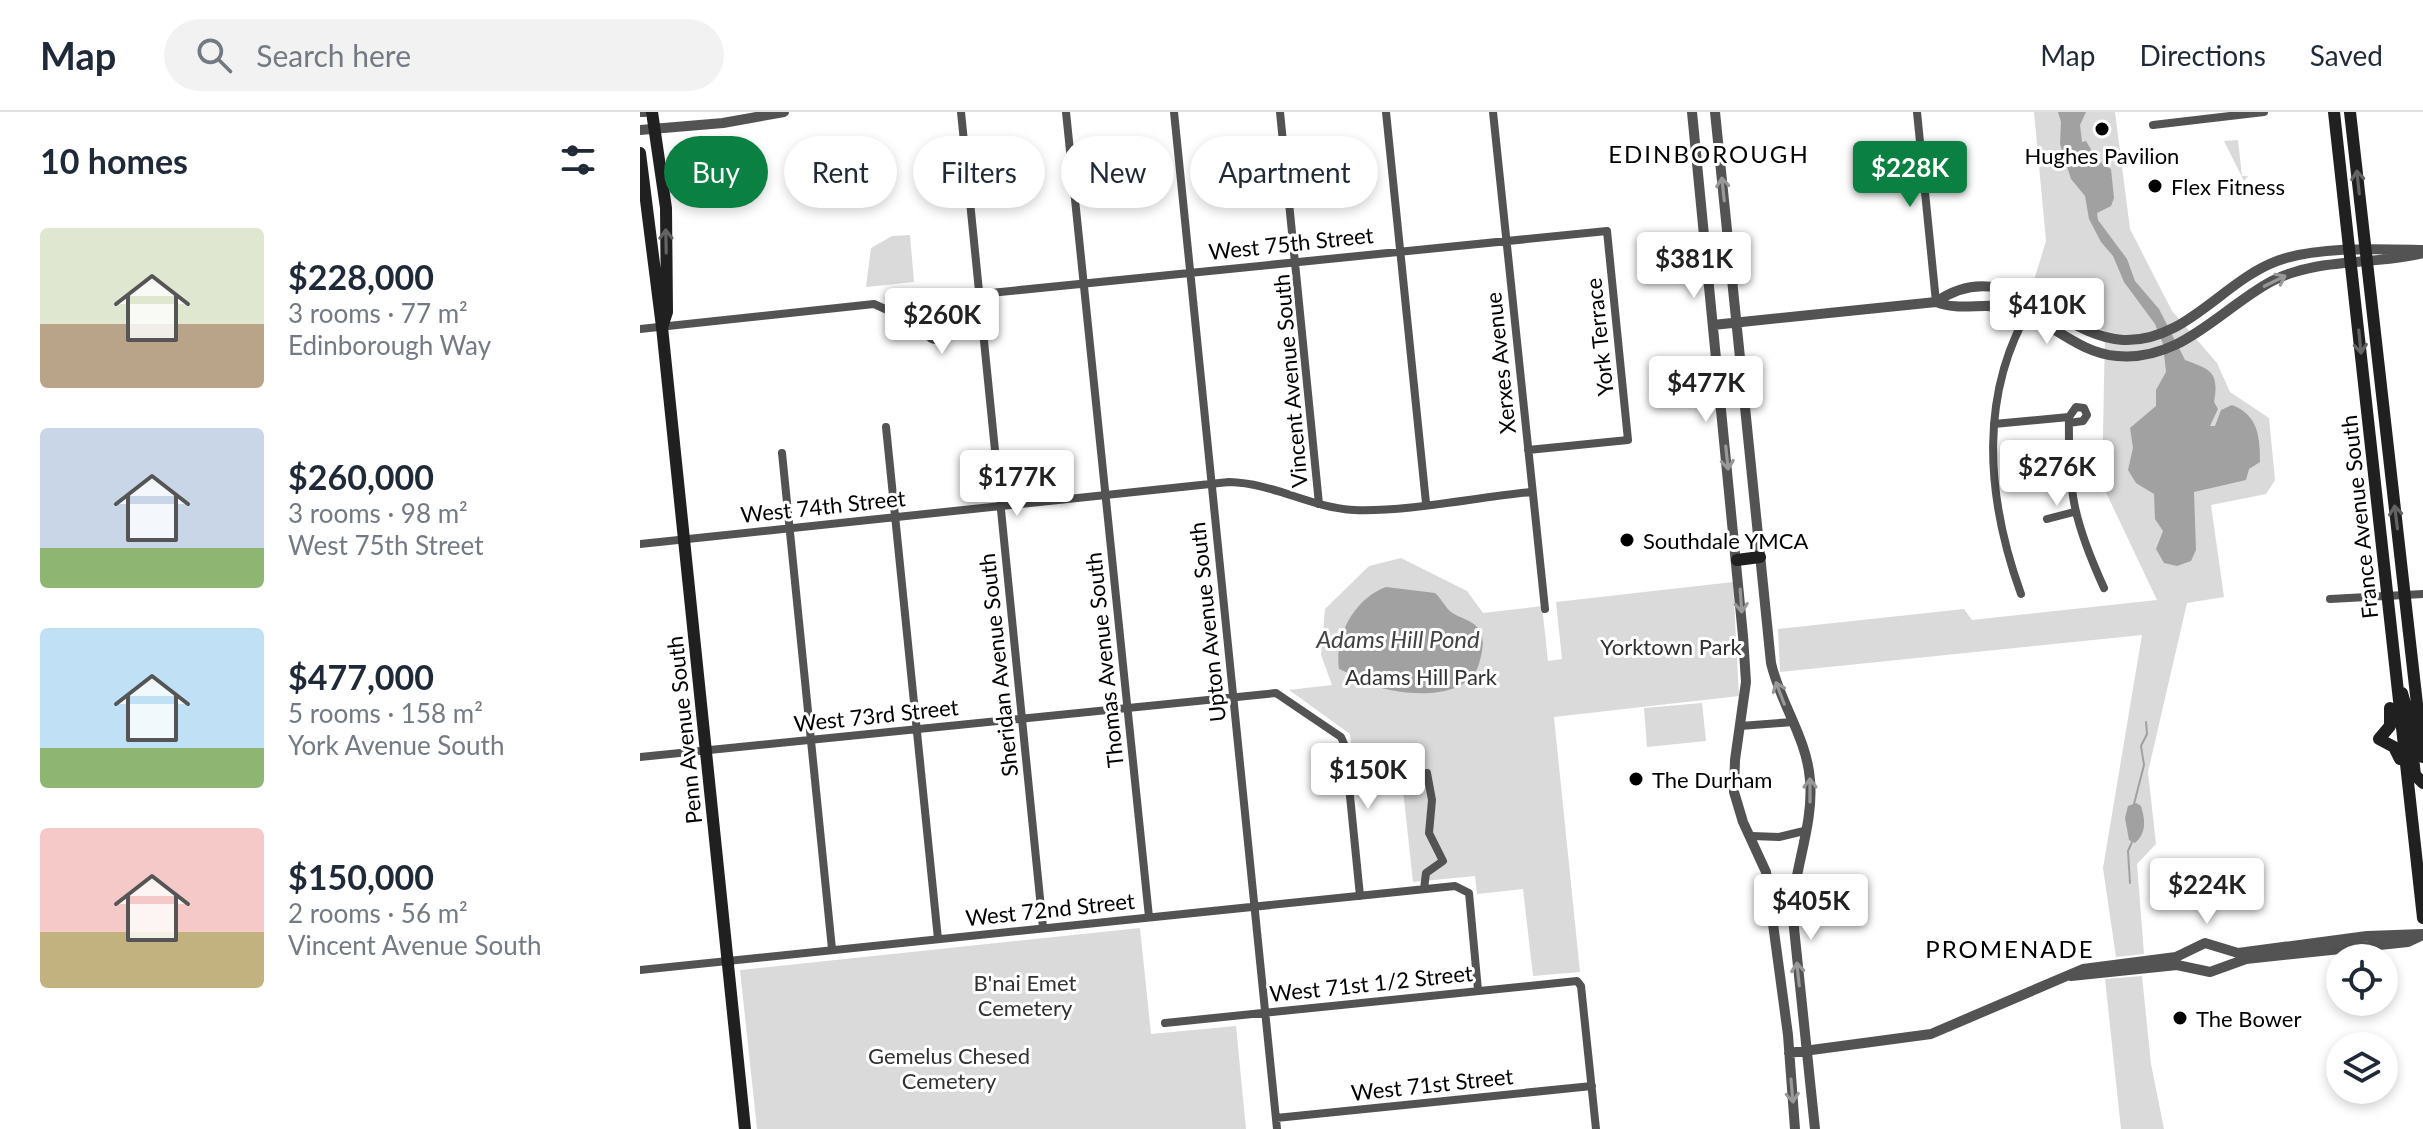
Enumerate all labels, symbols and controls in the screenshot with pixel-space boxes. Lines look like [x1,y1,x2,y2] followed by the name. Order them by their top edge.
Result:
[164,19,724,91] search box
[40,32,116,78] text: Map
[192,33,236,77] icon: search
[256,37,411,73] text: Search here
[2040,38,2095,72] text: Map
[2139,38,2266,72] text: Directions
[2310,38,2383,72] text: Saved
[2093,120,2111,138] marker: Hughes Pavilion
[664,136,768,208] chip: Buy
[784,136,897,208] chip: Rent
[913,136,1045,208] chip: Filters
[1061,136,1174,208] chip: New
[1190,136,1378,208] chip: Apartment
[556,138,600,182] icon: filters
[1608,139,1810,168] district label: EDINBOROUGH
[40,140,188,181] text: 10 homes
[1854,141,1966,209] pin: $228K
[2025,142,2179,169] place label: Hughes Pavilion
[1871,151,1949,183] text: $228K
[2350,169,2365,196] one-way arrow
[2171,173,2285,200] place label: Flex Fitness
[1715,176,1730,202] one-way arrow
[2146,177,2164,195] marker: Flex Fitness
[1207,221,1375,265] street label: West 75th Street
[658,228,674,255] one-way arrow
[1638,232,1750,300] pin: $381K
[1655,242,1733,274] text: $381K
[288,256,434,297] text: $228,000
[104,260,200,356] icon: home
[1267,273,1313,489] street label: Vincent Avenue South
[2263,273,2287,288] one-way arrow
[1579,277,1619,397] street label: York Terrace
[1991,278,2103,346] pin: $410K
[886,288,998,356] pin: $260K
[2008,288,2086,320] text: $410K
[1479,291,1521,435] street label: Xerxes Avenue
[288,297,468,329] text: 3 rooms · 77 m²
[903,298,981,330] text: $260K
[2353,328,2368,355] one-way arrow
[288,329,491,361] text: Edinborough Way
[1650,356,1762,424] pin: $477K
[1667,366,1745,398] text: $477K
[2335,414,2383,620] street label: France Avenue South
[2001,440,2113,508] pin: $276K
[1719,444,1734,471] one-way arrow
[961,450,1073,518] pin: $177K
[2018,450,2096,482] text: $276K
[288,456,434,497] text: $260,000
[104,460,200,556] icon: home
[978,460,1056,492] text: $177K
[739,484,907,528] street label: West 74th Street
[288,497,468,529] text: 3 rooms · 98 m²
[2389,504,2404,531] one-way arrow
[1183,521,1231,723] street label: Upton Avenue South
[1643,527,1808,554] place label: Southdale YMCA
[288,529,484,561] text: West 75th Street
[1618,531,1636,549] marker: Southdale YMCA
[1079,551,1129,769] street label: Thomas Avenue South
[973,552,1023,778] street label: Sheridan Avenue South
[1734,587,1749,613] one-way arrow
[1315,624,1480,653] water label: Adams Hill Pond
[1600,633,1742,660] park label: Yorktown Park
[661,635,707,825] street label: Penn Avenue South
[288,656,434,697] text: $477,000
[104,660,200,756] icon: home
[1345,663,1498,690] park label: Adams Hill Park
[1772,681,1786,706] one-way arrow
[792,693,960,737] street label: West 73rd Street
[288,697,483,729] text: 5 rooms · 158 m²
[288,729,504,761] text: York Avenue South
[1312,743,1424,811] pin: $150K
[1329,753,1407,785] text: $150K
[1652,766,1772,793] place label: The Durham
[1627,770,1645,788] marker: The Durham
[1802,777,1818,804] one-way arrow
[288,856,434,897] text: $150,000
[2151,858,2263,926] pin: $224K
[104,860,200,956] icon: home
[2168,868,2246,900] text: $224K
[1755,874,1867,942] pin: $405K
[1772,884,1850,916] text: $405K
[964,887,1136,931] street label: West 72nd Street
[288,897,468,929] text: 2 rooms · 56 m²
[288,929,542,961] text: Vincent Avenue South
[1925,934,2095,963] district label: PROMENADE
[2326,944,2398,1104] map controls
[2326,944,2398,1016] button: locate
[1268,959,1474,1007] street label: West 71st 1/2 Street
[1790,961,1805,988] one-way arrow
[974,969,1076,1021] park label: B'nai Emet Cemetery
[2196,1005,2301,1032] place label: The Bower
[2171,1009,2189,1027] marker: The Bower
[2326,1032,2398,1104] button: layers
[868,1042,1030,1094] park label: Gemelus Chesed Cemetery
[1350,1062,1514,1106] street label: West 71st Street
[1785,1077,1800,1104] one-way arrow

